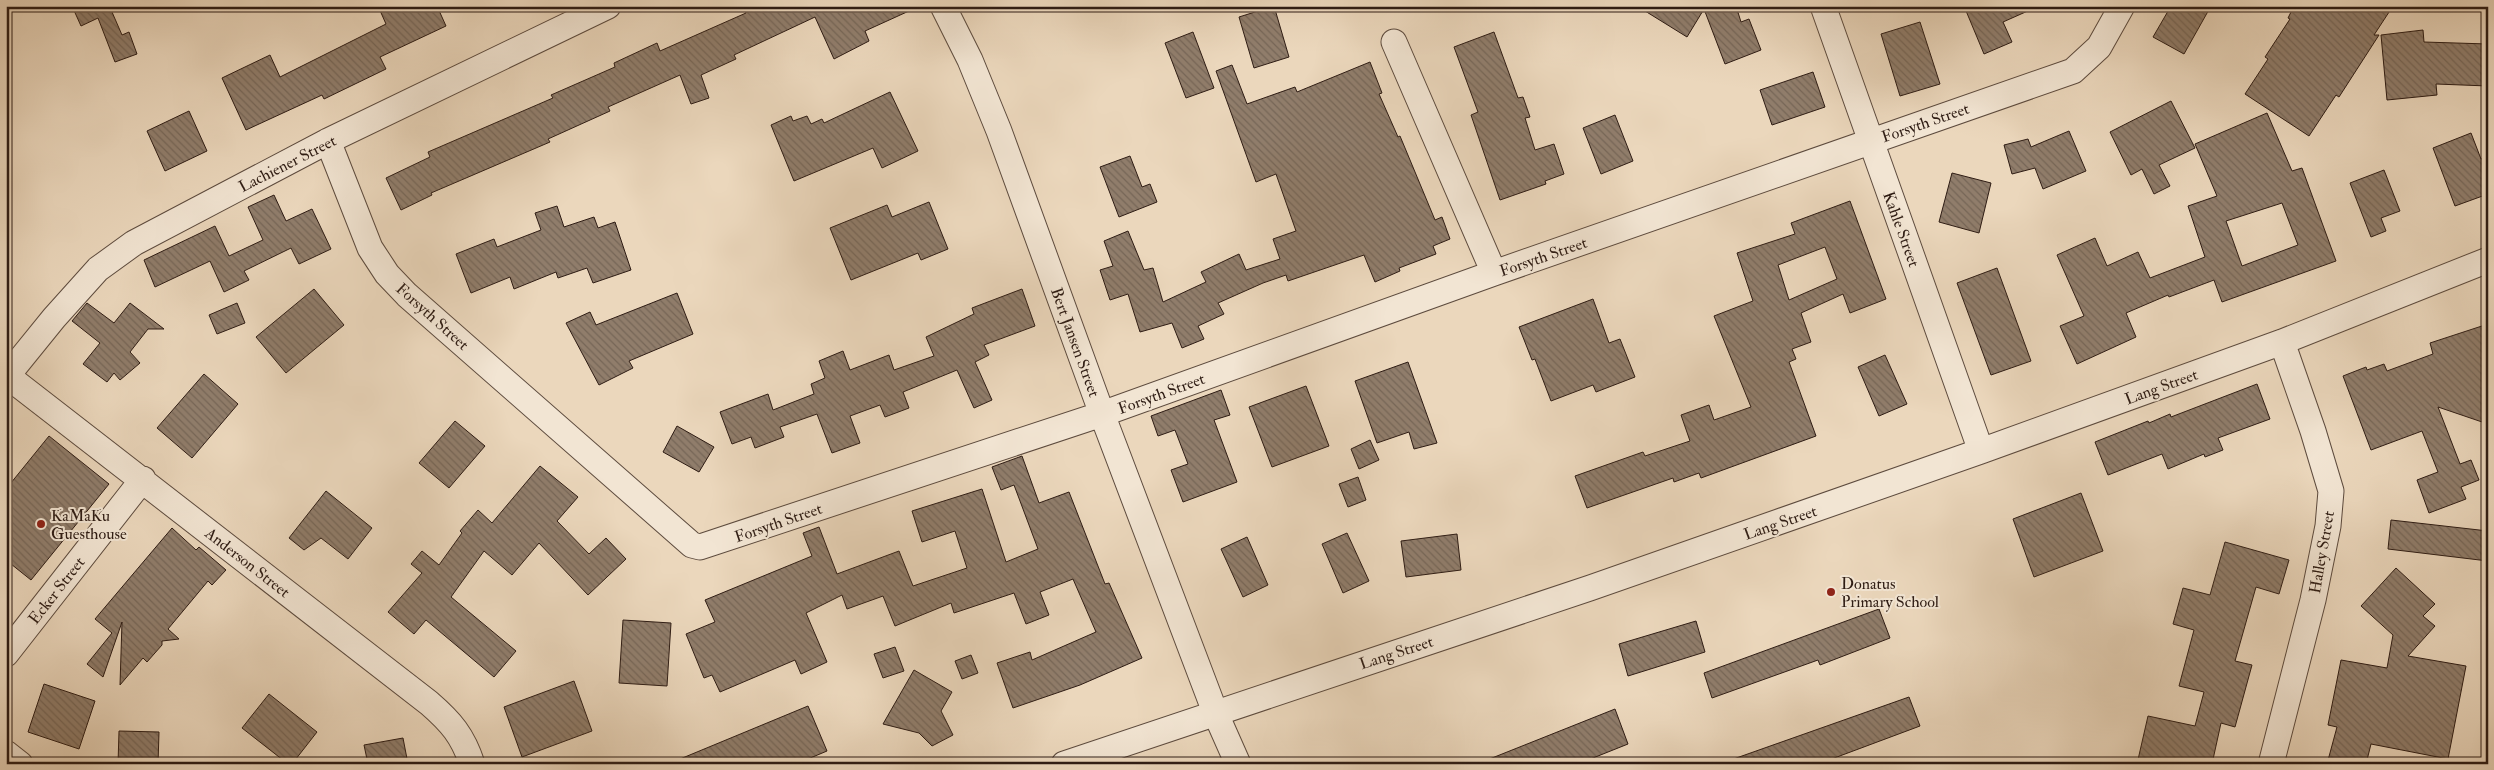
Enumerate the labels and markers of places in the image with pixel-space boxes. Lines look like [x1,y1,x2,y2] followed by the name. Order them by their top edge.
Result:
[51,506,127,544] place label: KaMaKu Guesthouse
[35,518,47,530] marker: KaMaKu Guesthouse
[1841,574,1939,612] place label: Donatus Primary School
[1825,586,1837,598] marker: Donatus Primary School

